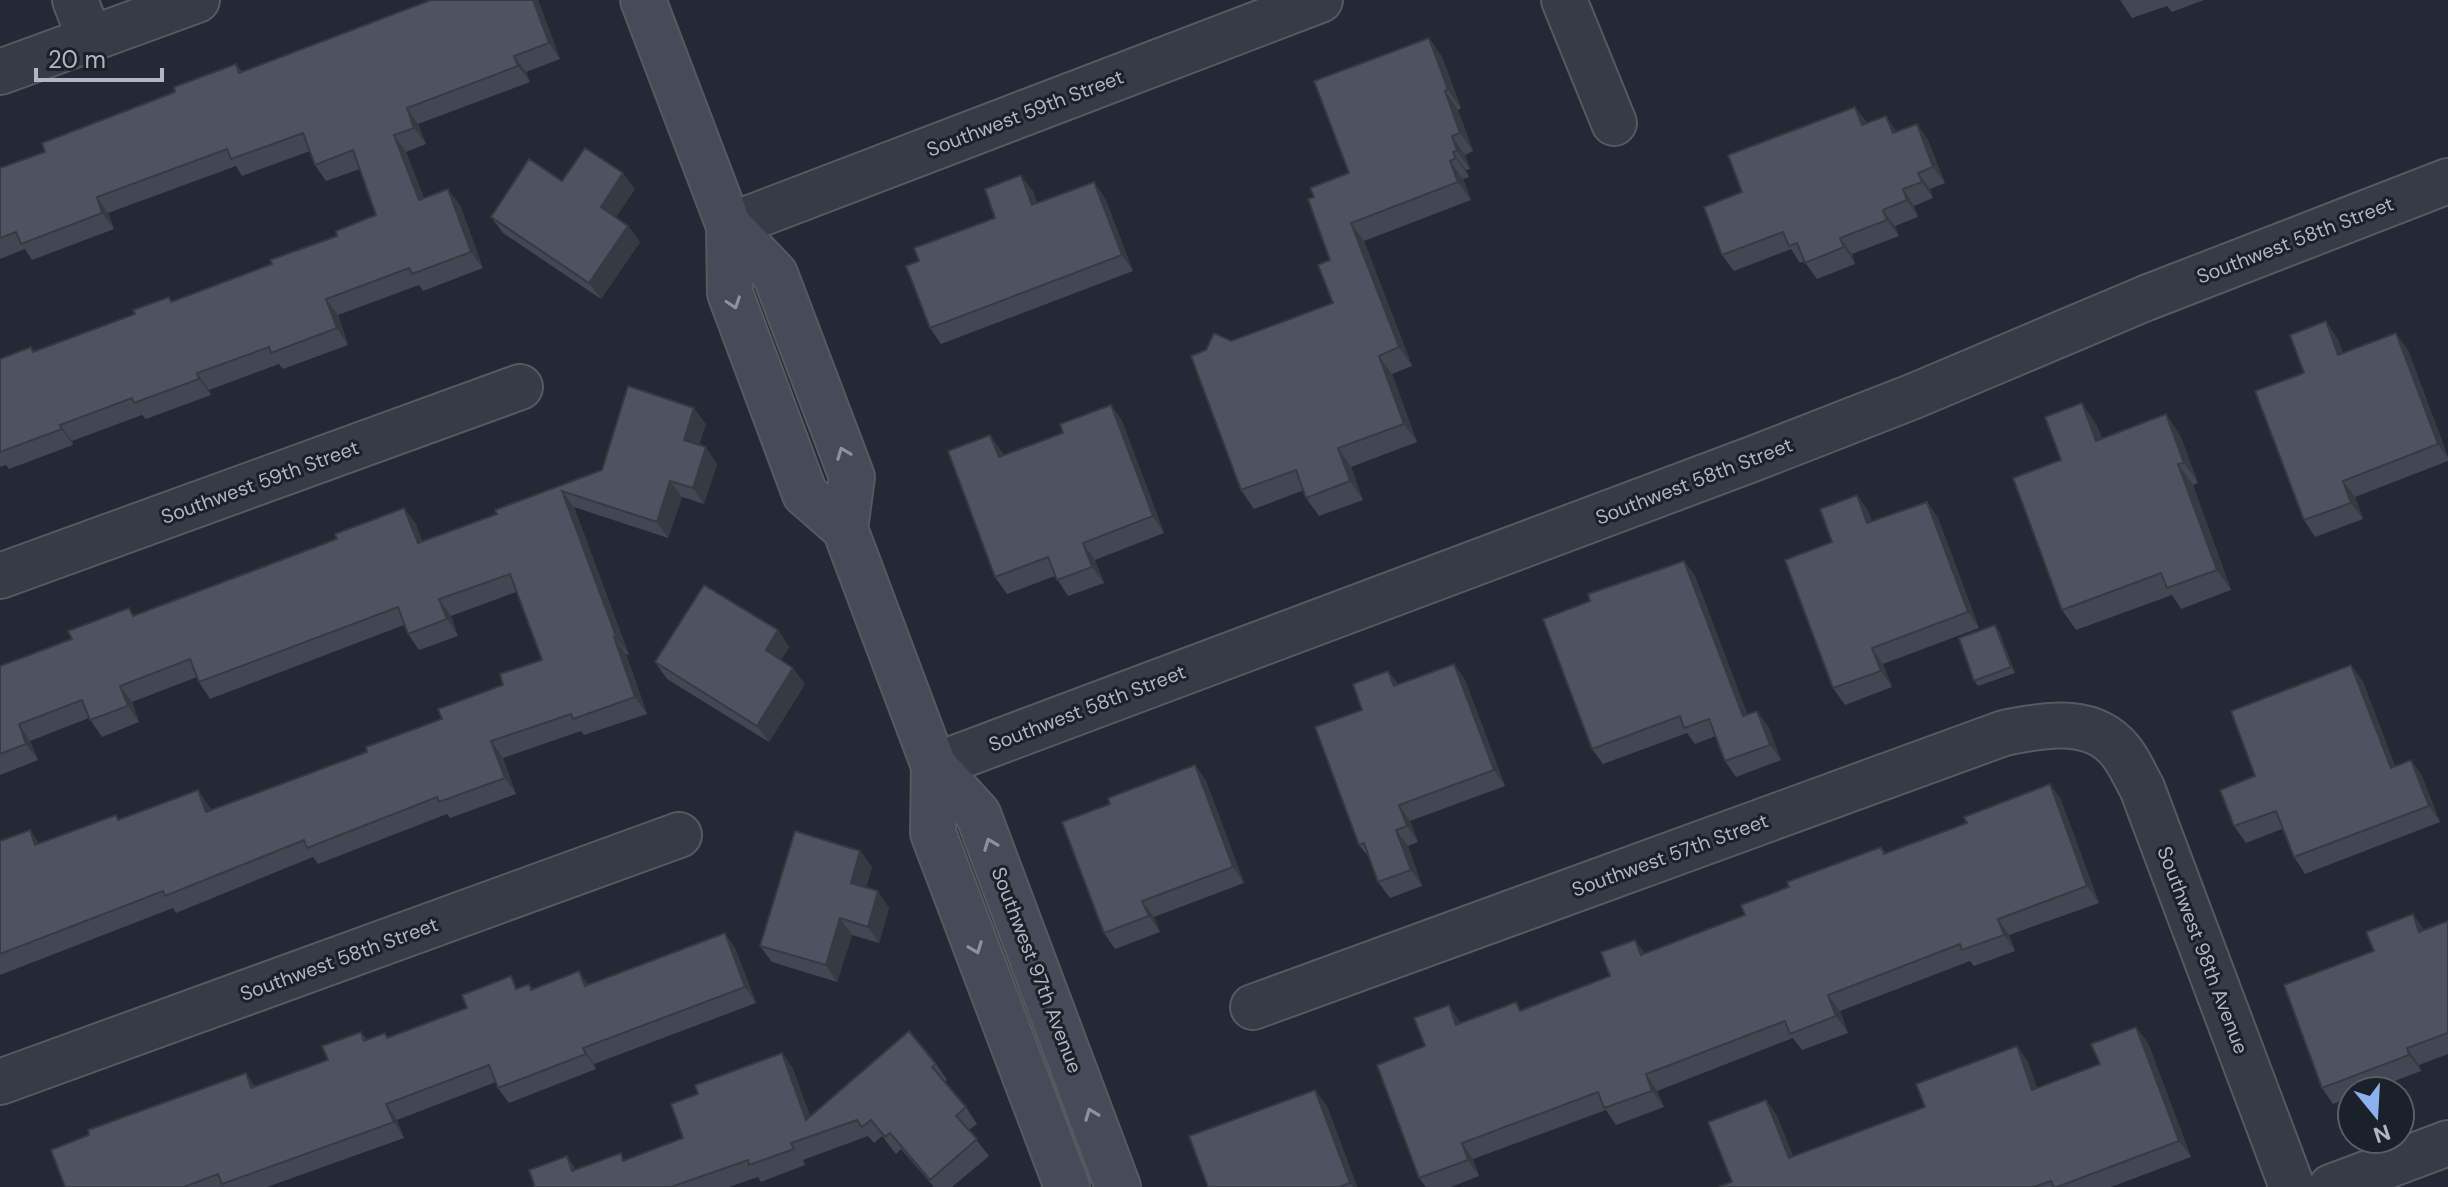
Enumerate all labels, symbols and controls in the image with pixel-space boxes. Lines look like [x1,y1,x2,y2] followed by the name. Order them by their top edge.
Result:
[36,32,162,82] scale bar
[48,44,106,75] text: 20 m
[923,63,1127,163] street label: Southwest 59th Street
[2193,190,2397,290] street label: Southwest 58th Street
[725,296,741,310] one-way arrow
[1592,431,1796,531] street label: Southwest 58th Street
[157,434,363,530] street label: Southwest 59th Street
[836,447,853,461] one-way arrow
[985,658,1189,758] street label: Southwest 58th Street
[1568,807,1772,903] street label: Southwest 57th Street
[983,838,1000,852] one-way arrow
[2151,843,2255,1057] street label: Southwest 98th Avenue
[986,863,1088,1077] street label: Southwest 97th Avenue
[236,911,442,1007] street label: Southwest 58th Street
[966,940,983,954] one-way arrow
[2336,1075,2416,1155] north arrow
[1084,1108,1101,1122] one-way arrow
[2370,1117,2394,1150] text: N

